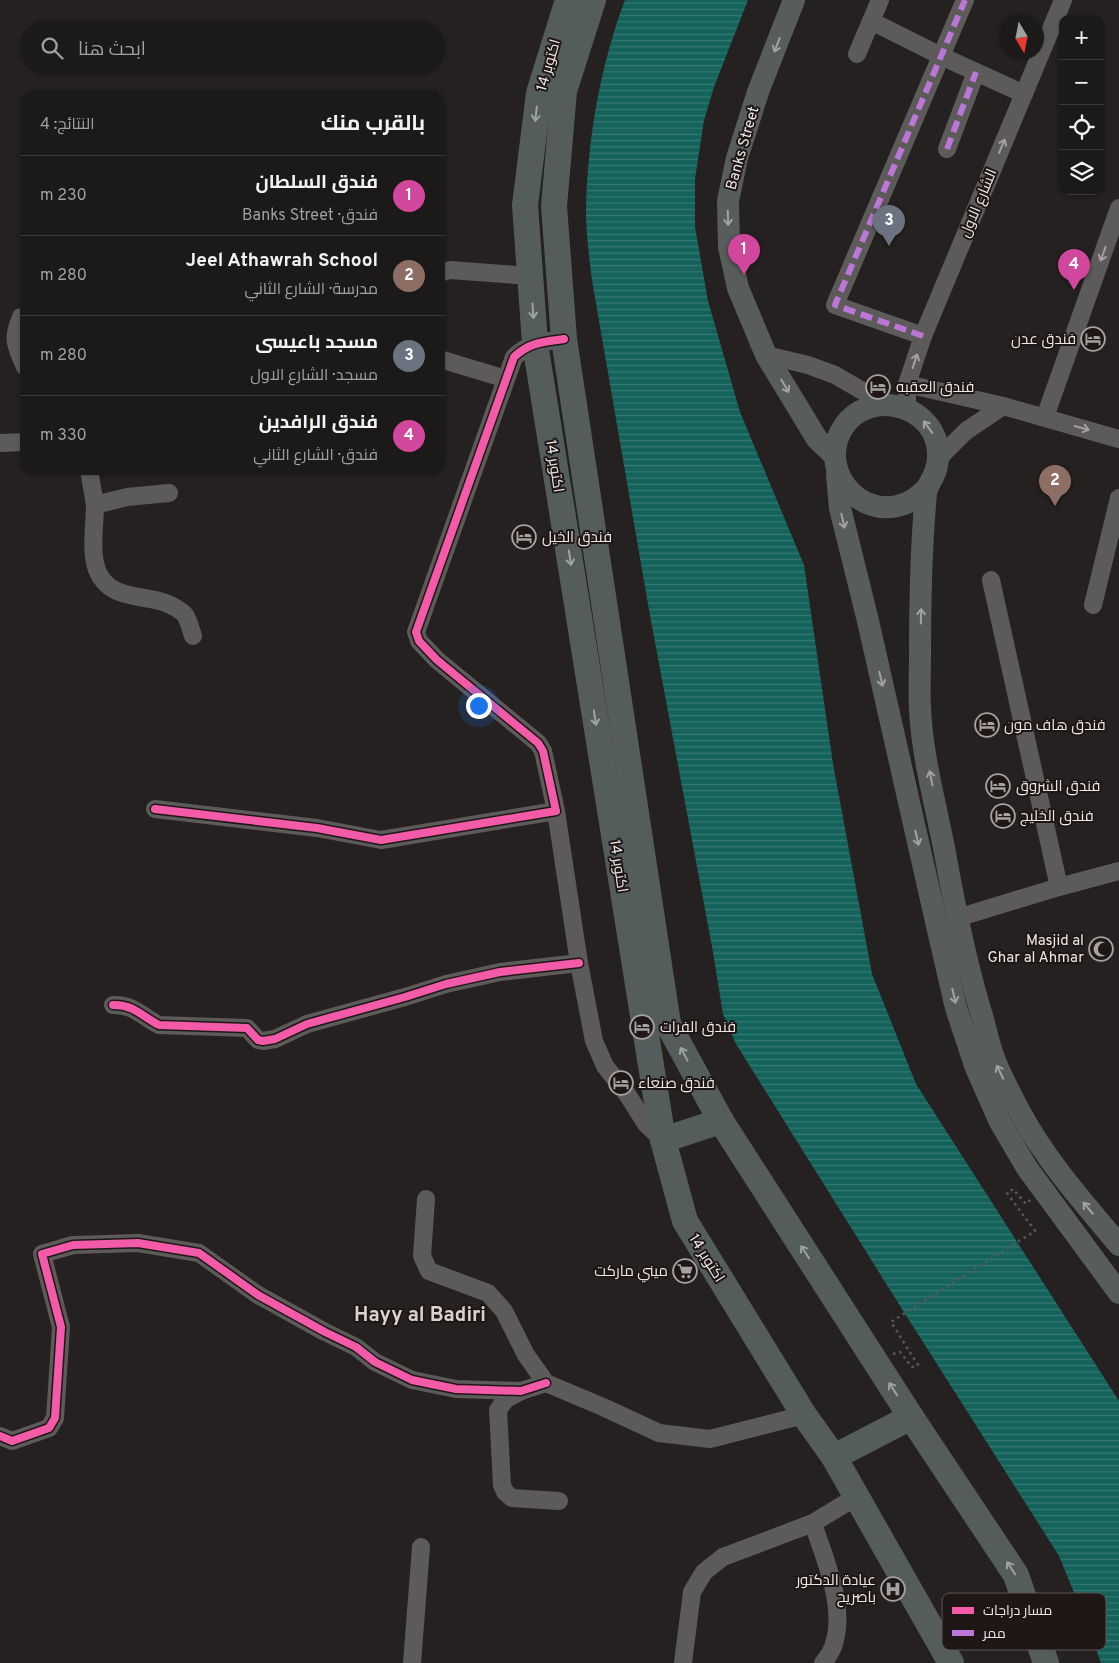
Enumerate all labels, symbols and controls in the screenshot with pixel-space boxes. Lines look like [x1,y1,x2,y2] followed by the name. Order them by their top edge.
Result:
[999,15,1044,60] north arrow
[1059,15,1104,195] map controls
[1059,15,1104,60] button: +
[20,20,445,75] search box
[38,34,66,62] icon: search
[533,37,566,94] street label: 14 اكتوبر
[78,38,146,62] text: ابحث هنا
[771,38,780,53] one-way arrow
[1059,60,1104,105] button: −
[722,104,764,192] street label: Banks Street
[1059,105,1104,150] button: locate
[531,106,541,122] one-way arrow
[321,111,425,138] text: بالقرب منك
[40,115,94,135] text: النتائج: 4
[998,139,1007,154] one-way arrow
[1059,150,1104,195] button: layers
[956,166,1002,241] street label: الشارع الاول
[255,171,378,195] text: فندق السلطان
[40,186,87,206] text: 230 m
[406,186,412,206] text: 1
[873,205,905,246] pin: 3
[242,206,378,226] text: فندق · Banks Street
[723,209,733,225] one-way arrow
[728,234,760,275] pin: 1
[1098,246,1107,262] one-way arrow
[186,249,378,273] text: Jeel Athawrah School
[1058,249,1090,290] pin: 4
[40,266,87,286] text: 280 m
[404,266,414,286] text: 2
[244,280,378,300] text: مدرسة · الشارع الثاني
[528,302,537,318] one-way arrow
[1080,326,1106,352] hotel icon: فندق عدن
[255,331,378,355] text: مسجد باعيسى
[1011,331,1076,350] place label: فندق عدن
[40,346,87,366] text: 280 m
[404,346,414,366] text: 3
[910,354,920,370] one-way arrow
[250,366,378,386] text: مسجد · الشارع الاول
[865,374,891,400] hotel icon: فندق العقبه
[781,378,791,392] one-way arrow
[896,379,974,398] place label: فندق العقبه
[259,411,378,435] text: فندق الرافدين
[923,420,933,434] one-way arrow
[1073,424,1089,434] one-way arrow
[40,426,87,446] text: 330 m
[404,426,414,446] text: 4
[540,439,567,494] street label: 14 اكتوبر
[253,446,378,466] text: فندق · الشارع الثاني
[1039,465,1071,506] pin: 2
[839,513,848,529] one-way arrow
[511,524,537,550] hotel icon: فندق الخيل
[542,529,612,548] place label: فندق الخيل
[565,549,575,565] one-way arrow
[916,609,926,625] one-way arrow
[877,671,886,687] one-way arrow
[466,693,492,719] your location
[591,710,601,726] one-way arrow
[974,712,1000,738] hotel icon: فندق هاف مون
[1004,717,1106,736] place label: فندق هاف مون
[925,770,935,786] one-way arrow
[985,773,1011,799] hotel icon: فندق الشروق
[1016,778,1100,797] place label: فندق الشروق
[990,803,1016,829] hotel icon: فندق الخليج
[1020,808,1094,827] place label: فندق الخليج
[913,829,922,845] one-way arrow
[604,839,631,894] street label: 14 اكتوبر
[987,932,1084,968] place label: Masjid al Ghar al Ahmar
[1088,936,1114,962] mosque icon: Masjid al Ghar al Ahmar
[950,988,959,1004] one-way arrow
[629,1014,655,1040] hotel icon: فندق الفرات
[660,1019,736,1038] place label: فندق الفرات
[679,1046,689,1061] one-way arrow
[995,1065,1004,1080] one-way arrow
[608,1070,634,1096] hotel icon: فندق صنعاء
[638,1075,715,1094] place label: فندق صنعاء
[1083,1202,1094,1215] one-way arrow
[684,1231,728,1286] street label: 14 اكتوبر
[800,1246,810,1260] one-way arrow
[672,1258,698,1284] supermarket icon: ميني ماركت
[594,1263,668,1283] place label: ميني ماركت
[354,1303,486,1329] district label: Hayy al Badiri
[887,1382,898,1396] one-way arrow
[1006,1562,1016,1576] one-way arrow
[795,1572,876,1608] place label: عيادة الدكتور باصريح
[880,1576,906,1602] hospital icon: عيادة الدكتور باصريح
[942,1593,1106,1650] legend
[983,1603,1052,1620] text: مسار دراجات
[982,1626,1006,1643] text: ممر

